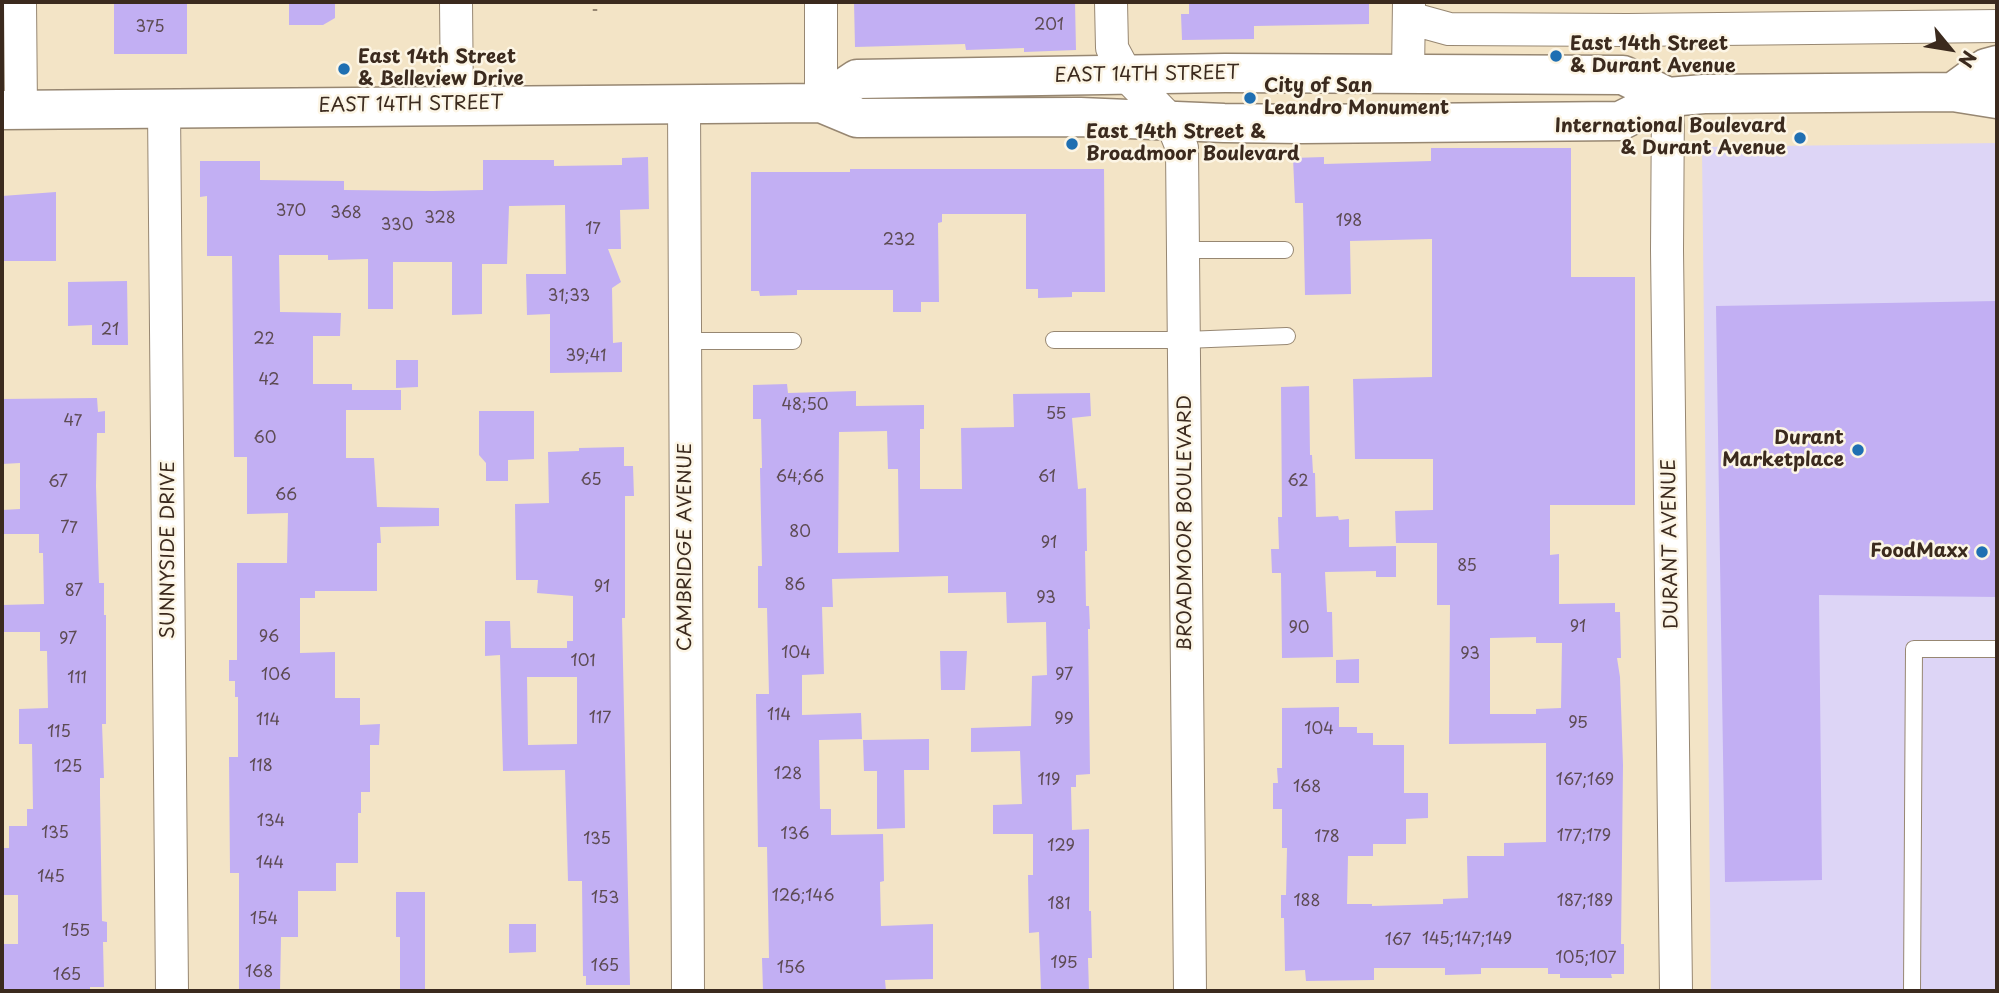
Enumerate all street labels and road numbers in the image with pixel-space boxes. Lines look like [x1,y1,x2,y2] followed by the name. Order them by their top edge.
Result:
[1054,62,1240,88] street label: EAST 14TH STREET
[318,92,504,118] street label: EAST 14TH STREET
[1175,395,1197,651] street label: BROADMOOR BOULEVARD
[675,443,697,651] street label: CAMBRIDGE AVENUE
[1658,459,1684,629] street label: DURANT AVENUE
[158,461,180,639] street label: SUNNYSIDE DRIVE

